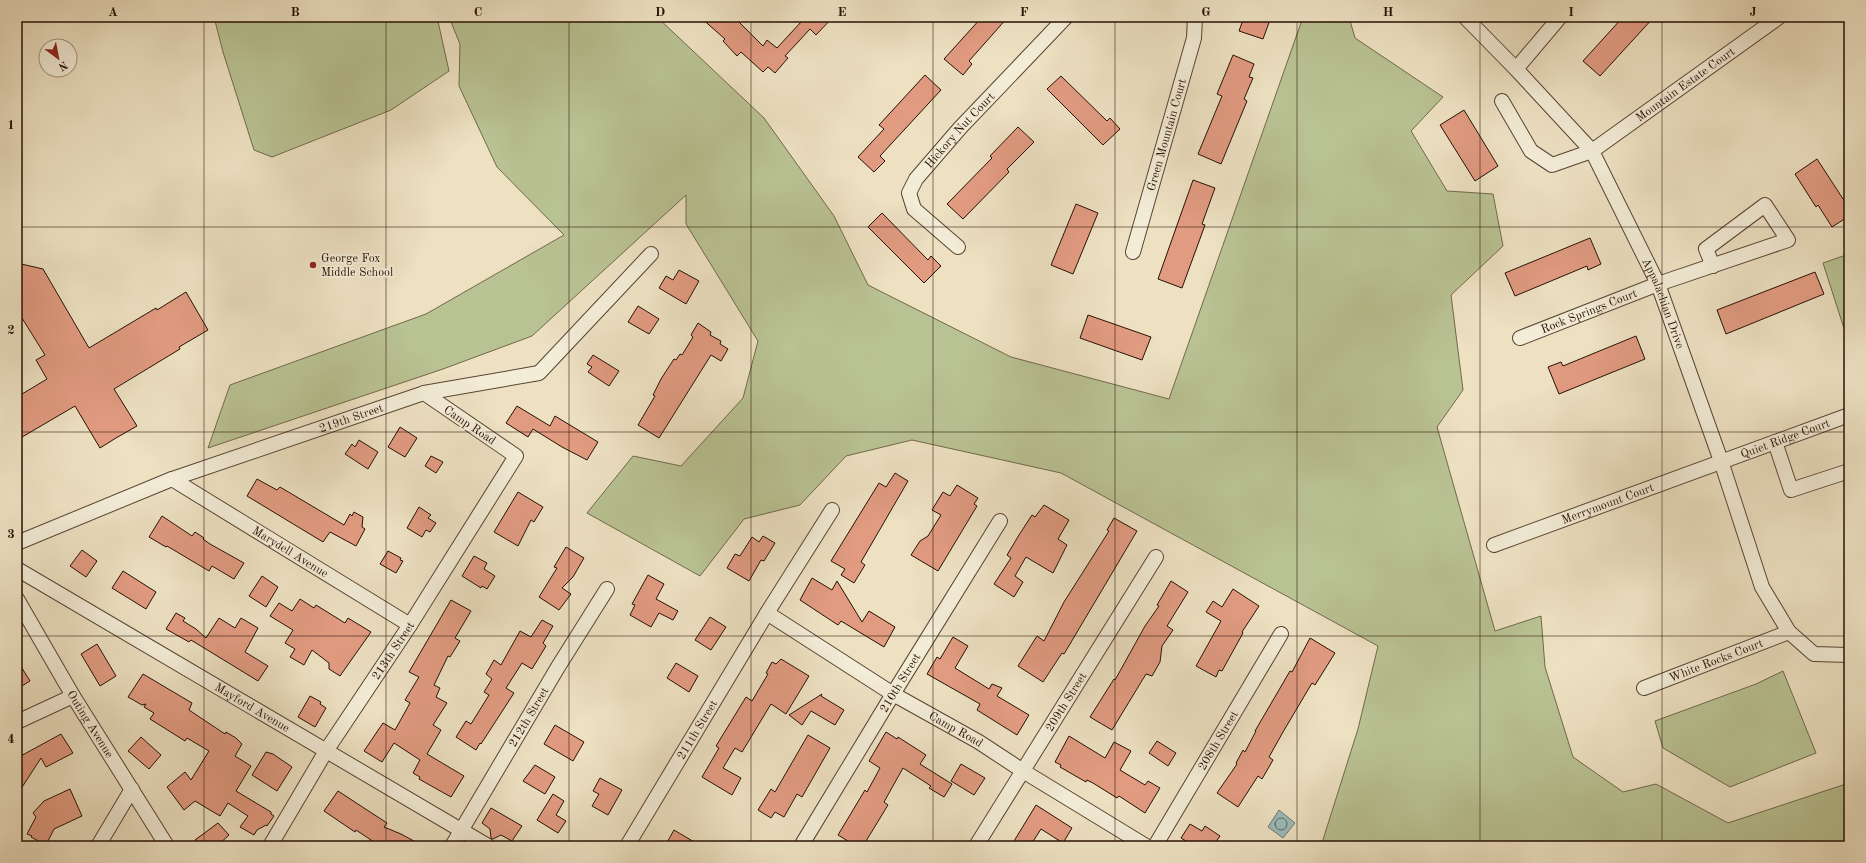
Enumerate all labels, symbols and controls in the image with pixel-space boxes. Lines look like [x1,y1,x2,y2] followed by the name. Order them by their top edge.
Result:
[108,6,118,19] text: A
[290,6,300,19] text: B
[474,6,482,19] text: C
[655,6,665,19] text: D
[838,6,847,19] text: E
[1020,6,1029,19] text: F
[1201,6,1211,19] text: G
[1383,6,1394,19] text: H
[1568,6,1574,19] text: I
[1749,6,1757,19] text: J
[38,38,78,78] north arrow
[1634,46,1737,124] street label: Mountain Estate Court
[56,58,69,72] text: N
[1146,77,1189,192] street label: Green Mountain Court
[923,91,997,171] street label: Hickory Nut Court
[7,119,15,132] text: 1
[321,253,393,279] place label: George Fox Middle School
[1639,256,1686,351] street label: Appalachian Drive
[308,260,318,270] marker: George Fox Middle School
[1539,288,1639,336] street label: Rock Springs Court
[7,324,15,337] text: 2
[318,402,385,435] street label: 219th Street
[441,404,498,448] street label: Camp Road
[1739,418,1832,461] street label: Quiet Ridge Court
[1560,482,1656,527] street label: Merrymount Court
[250,525,330,581] street label: Marydell Avenue
[7,528,15,541] text: 3
[370,620,417,682] street label: 213th Street
[1667,638,1765,685] street label: White Rocks Court
[878,652,924,715] street label: 210th Street
[1044,671,1089,734] street label: 209th Street
[212,682,292,735] street label: Mayford Avenue
[507,686,551,749] street label: 212th Street
[64,689,115,761] street label: Outing Avenue
[676,698,720,762] street label: 211th Street
[1196,709,1241,773] street label: 208th Street
[927,710,985,750] street label: Camp Road
[7,733,15,746] text: 4

